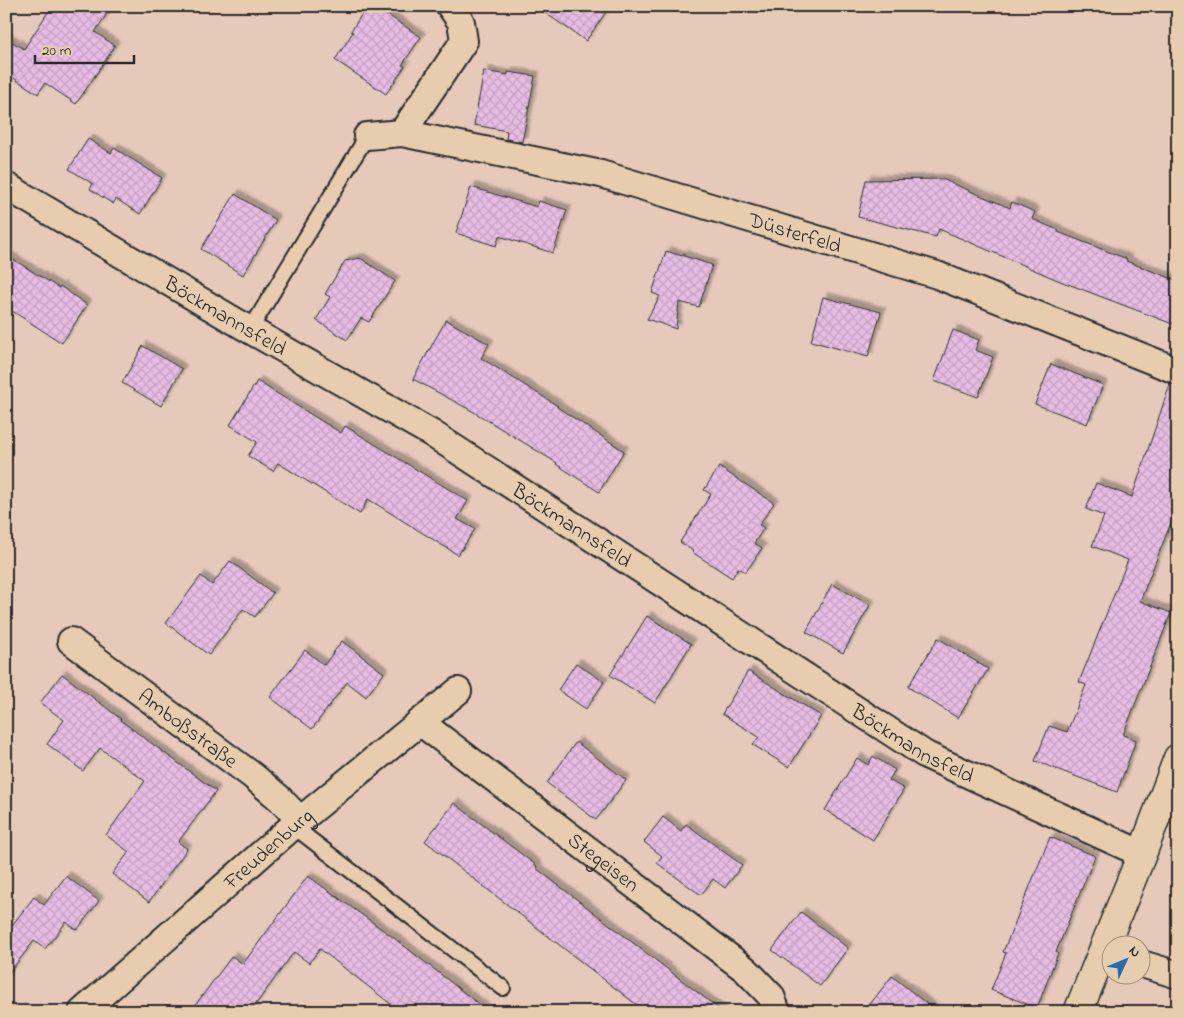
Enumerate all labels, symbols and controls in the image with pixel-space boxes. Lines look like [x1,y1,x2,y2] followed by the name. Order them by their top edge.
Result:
[35,32,134,64] scale bar
[42,40,72,62] text: 20 m
[743,206,845,262] street label: Düsterfeld
[157,269,292,365] street label: Böckmannsfeld
[505,476,637,577] street label: Böckmannsfeld
[131,682,244,777] street label: Amboßstraße
[844,697,978,792] street label: Böckmannsfeld
[217,802,322,898] street label: Freudenburg
[560,826,645,901] street label: Stegeisen
[1102,936,1152,986] north arrow
[1123,941,1145,963] text: N

